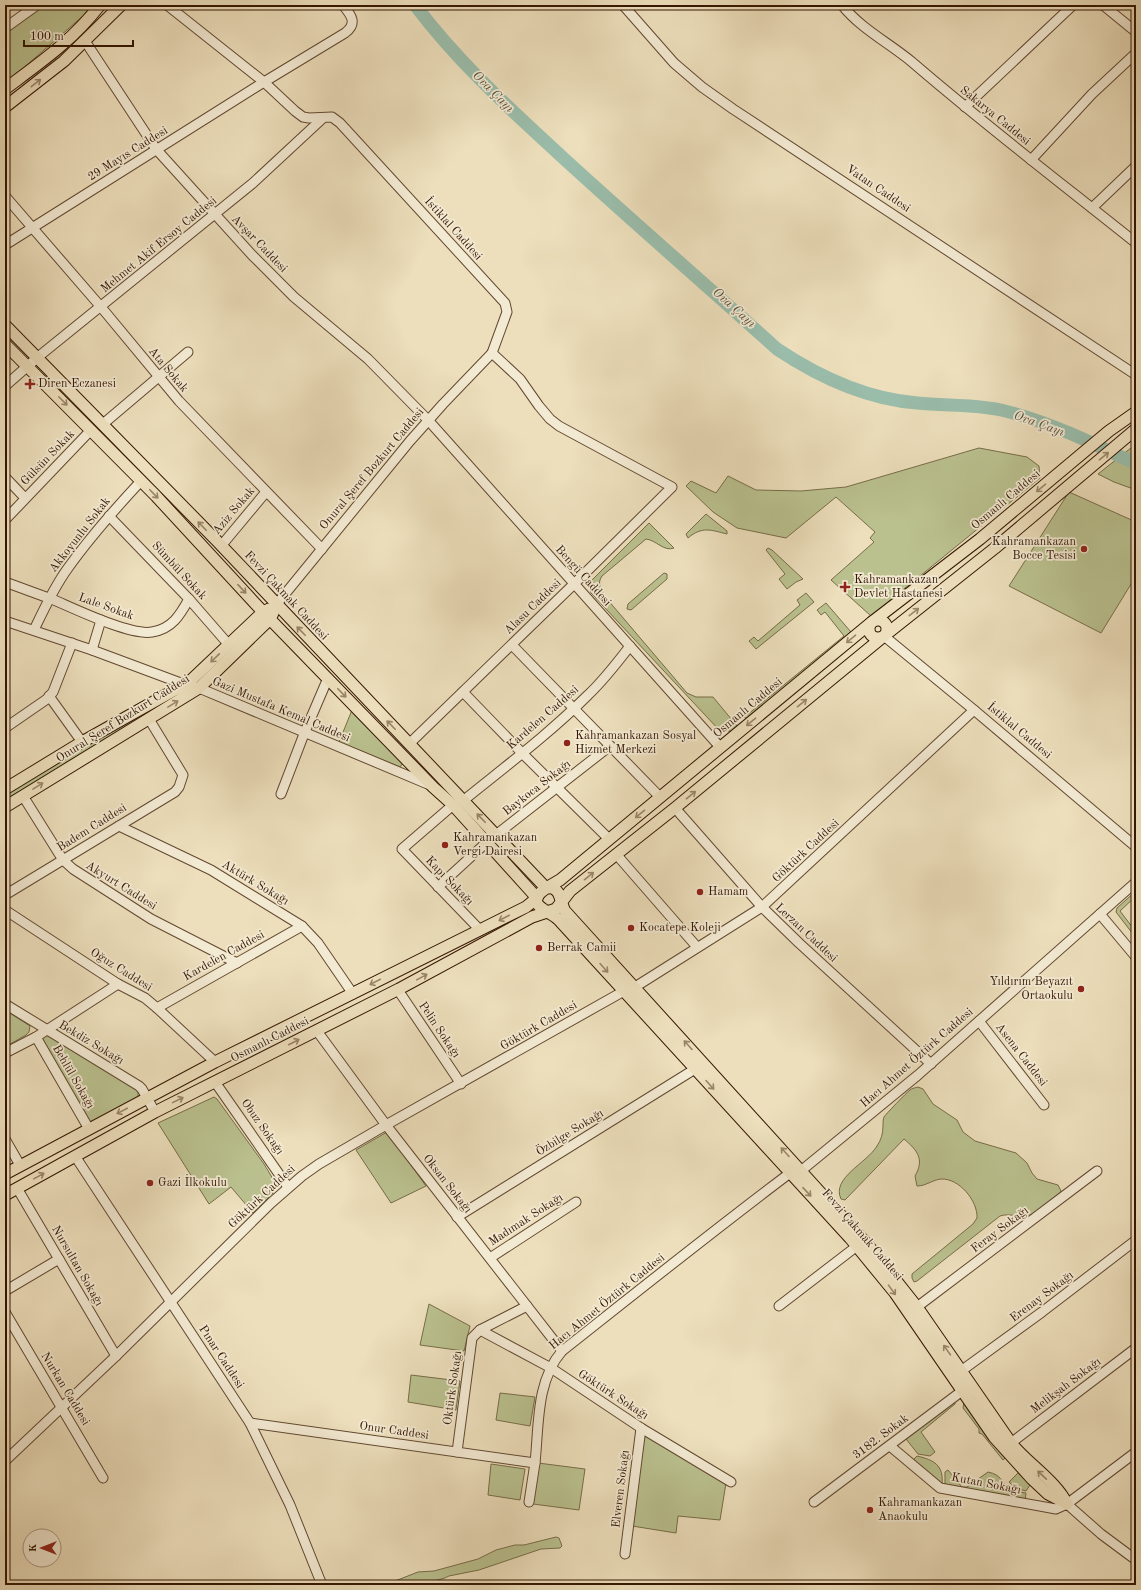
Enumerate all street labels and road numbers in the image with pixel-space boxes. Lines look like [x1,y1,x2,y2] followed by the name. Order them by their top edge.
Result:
[958,84,1032,148] street label: Sakarya Caddesi
[86,125,170,183] street label: 29 Mayıs Caddesi
[844,163,912,215] street label: Vatan Caddesi
[422,193,487,263] street label: İstiklal Caddesi
[99,195,219,295] street label: Mehmet Akif Ersoy Caddesi
[229,213,289,275] street label: Avşar Caddesi
[146,345,190,395] street label: Ata Sokak
[318,406,426,532] street label: Onural Şeref Bozkurt Caddesi
[19,428,77,488] street label: Gülsün Sokak
[969,468,1043,532] street label: Osmanlı Caddesi
[211,485,257,537] street label: Aziz Sokak
[47,495,113,575] street label: Akkoyunlu Sokak
[149,540,209,602] street label: Sümbül Sokak
[553,543,613,609] street label: Bengü Caddesi
[242,549,330,643] street label: Fevzi Çakmak Caddesi
[502,577,564,637] street label: Alasu Caddesi
[77,591,135,623] street label: Lale Sokak
[54,673,192,765] street label: Onural Şeref Bozkurt Caddesi
[210,675,352,745] street label: Gazi Mustafa Kemal Caddesi
[711,676,785,740] street label: Osmanlı Caddesi
[505,684,581,752] street label: Kardelen Caddesi
[985,698,1056,761] street label: İstiklal Caddesi
[501,758,573,818] street label: Baykoca Sokağı
[55,802,129,854] street label: Badem Caddesi
[770,817,842,885] street label: Göktürk Caddesi
[423,854,475,908] street label: Kapı Sokağı
[219,858,291,908] street label: Aktürk Sokağı
[83,859,159,913] street label: Akyurt Caddesi
[773,901,839,965] street label: Lerzan Caddesi
[181,929,267,983] street label: Kardelen Caddesi
[88,946,154,994] street label: Oğuz Caddesi
[499,999,579,1053] street label: Göktürk Caddesi
[416,1000,462,1060] street label: Pelin Sokağı
[856,1003,976,1110] street label: Hacı Ahmet Öztürk Caddesi
[229,1015,311,1065] street label: Osmanlı Caddesi
[56,1019,126,1067] street label: Bekdiz Sokağı
[993,1021,1049,1089] street label: Asena Caddesi
[50,1043,96,1111] street label: Behlül Sokağı
[238,1097,286,1157] street label: Obuz Sokağı
[532,1104,606,1158] street label: Özbilge Sokağı
[420,1152,474,1216] street label: Oksan Sokağı
[226,1163,298,1231] street label: Göktürk Caddesi
[819,1187,905,1283] street label: Fevzi Çakmak Caddesi
[487,1192,565,1248] street label: Madımak Sokağı
[969,1205,1031,1255] street label: Feray Sokağı
[49,1224,105,1308] street label: Nursultan Sokağı
[544,1249,667,1352] street label: Hacı Ahmet Öztürk Caddesi
[1008,1269,1076,1325] street label: Erenay Sokağı
[196,1323,246,1391] street label: Pınar Caddesi
[38,1350,92,1428] street label: Nurkan Caddesi
[442,1350,464,1426] street label: Oktürk Sokağı
[1029,1356,1103,1416] street label: Melikşah Sokağı
[576,1368,650,1422] street label: Göktürk Sokağı
[851,1412,911,1462] street label: 3182. Sokak
[358,1420,430,1442] street label: Onur Caddesi
[610,1449,632,1529] street label: Elveren Sokağı
[950,1471,1022,1497] street label: Kutan Sokağı

